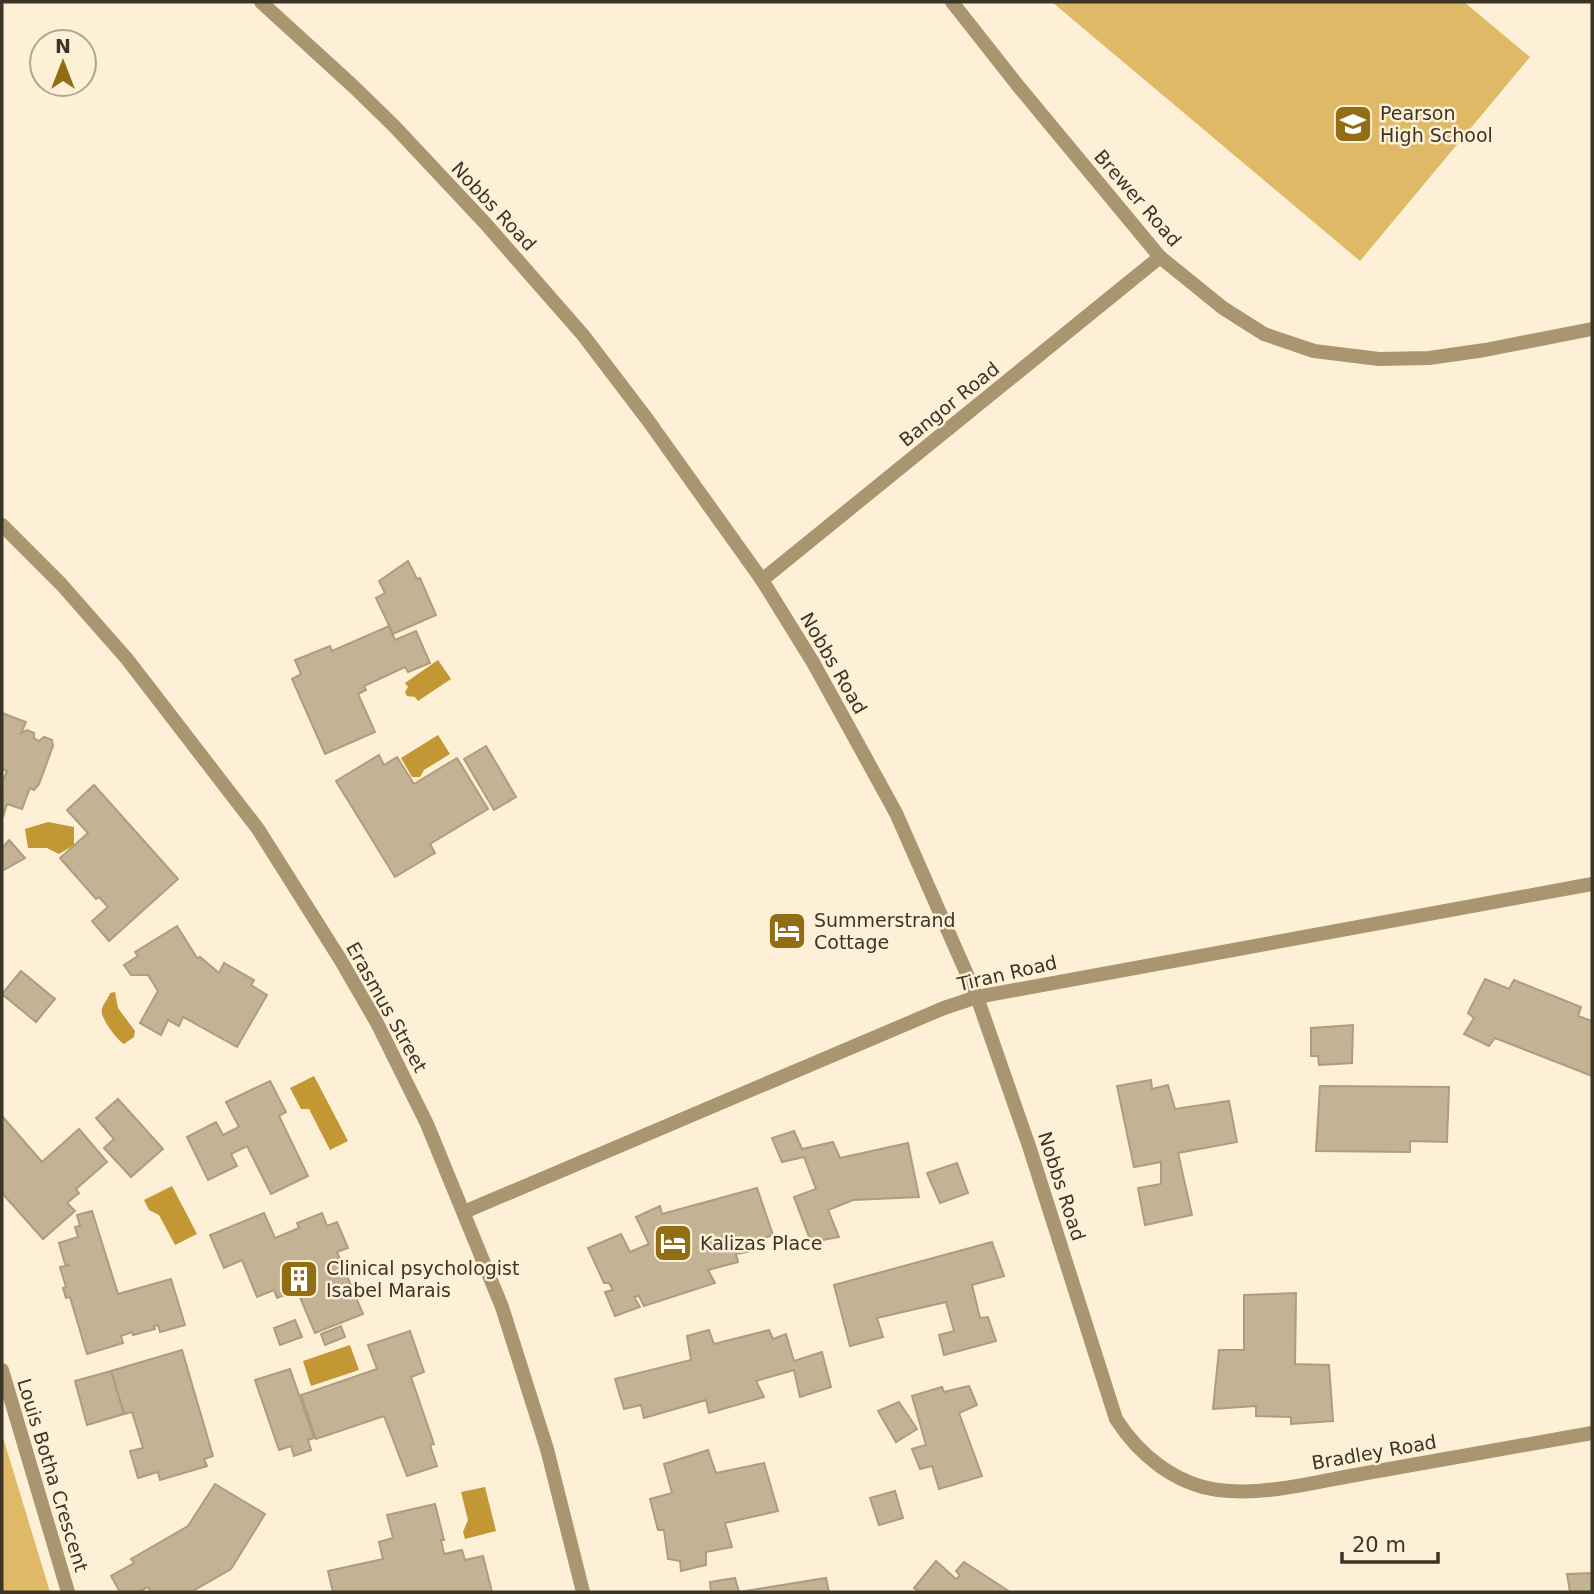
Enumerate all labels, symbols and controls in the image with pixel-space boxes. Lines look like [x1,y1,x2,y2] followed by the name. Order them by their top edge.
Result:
[28,28,98,98] north arrow
[55,35,71,57] text: N
[1380,102,1493,146] place label: Pearson High School
[1332,103,1374,145] school or university icon: Pearson High School
[1090,145,1186,251] street label: Brewer Road
[447,157,541,255] street label: Nobbs Road
[895,357,1003,451] street label: Bangor Road
[796,608,872,718] street label: Nobbs Road
[814,909,956,953] place label: Summerstrand Cottage
[766,910,808,952] hotel icon: Summerstrand Cottage
[342,938,432,1076] street label: Erasmus Street
[954,951,1059,995] street label: Tiran Road
[1034,1129,1090,1243] street label: Nobbs Road
[652,1222,694,1264] hotel icon: Kalizas Place
[700,1232,822,1254] place label: Kalizas Place
[326,1257,519,1301] place label: Clinical psychologist Isabel Marais
[278,1258,320,1300] building icon: Clinical psychologist Isabel Marais
[13,1376,93,1574] street label: Louis Botha Crescent
[1310,1430,1438,1474] street label: Bradley Road
[1342,1520,1438,1564] scale bar
[1352,1533,1406,1557] text: 20 m

